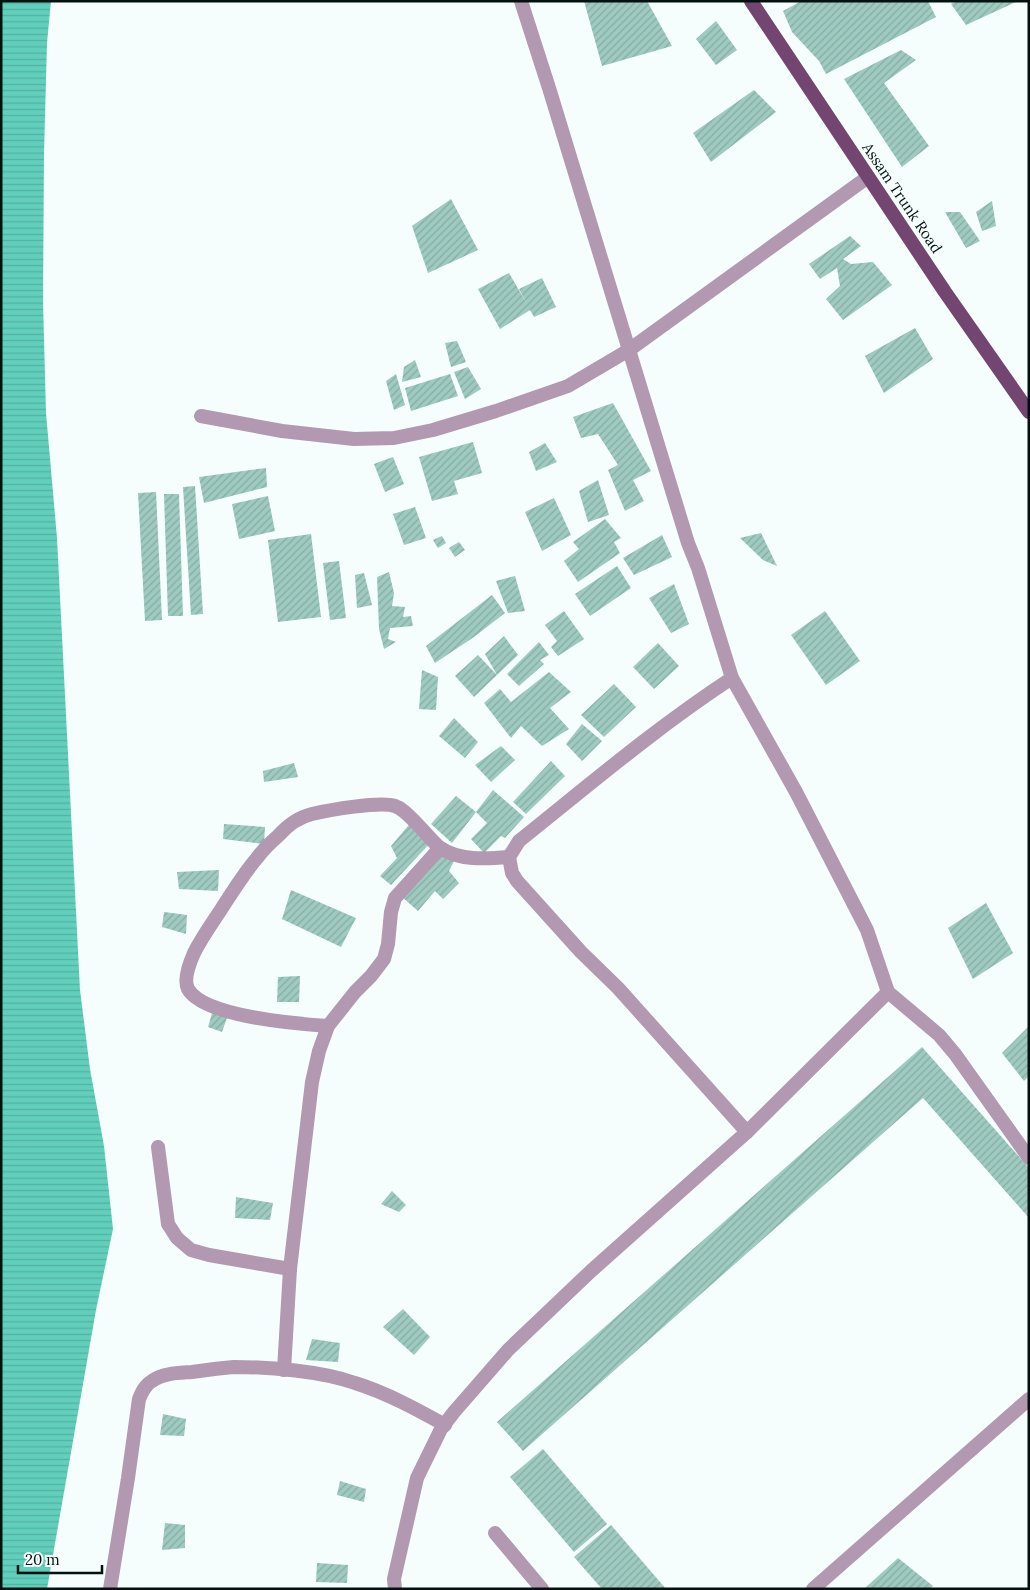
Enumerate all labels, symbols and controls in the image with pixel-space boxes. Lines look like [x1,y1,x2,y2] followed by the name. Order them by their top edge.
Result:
[858,138,946,257] street label: Assam Trunk Road
[18,1542,101,1574] scale bar
[25,1550,60,1569] text: 20 m

